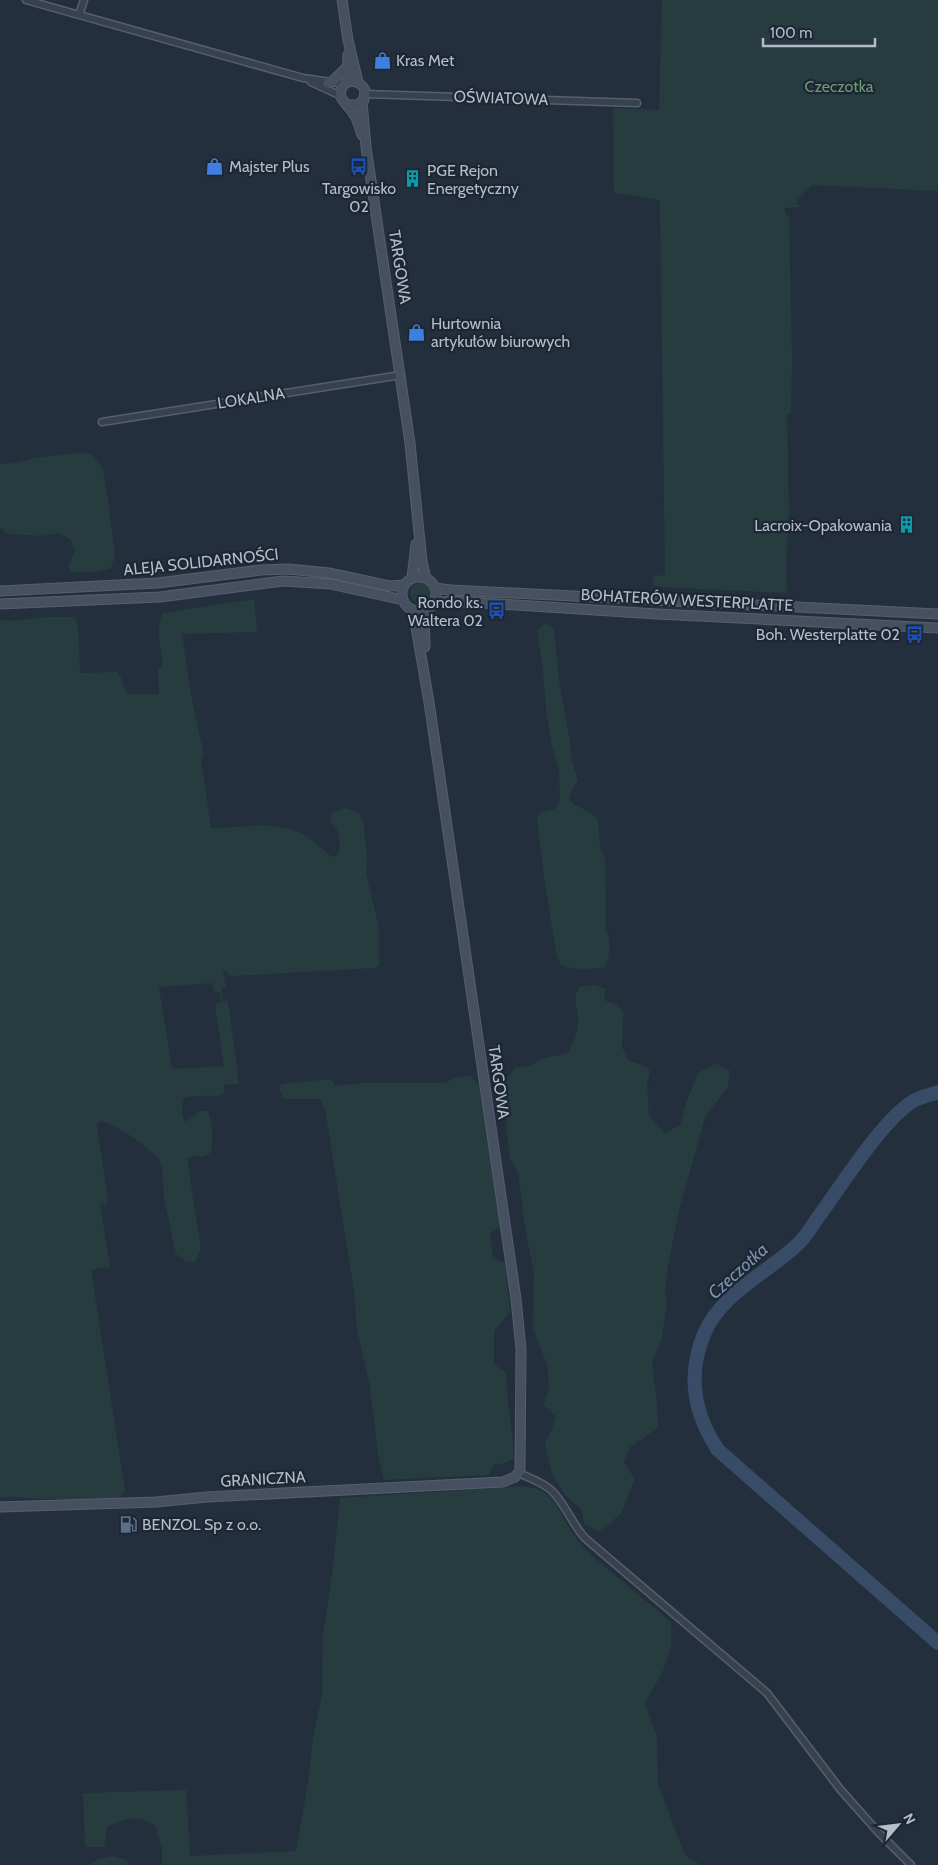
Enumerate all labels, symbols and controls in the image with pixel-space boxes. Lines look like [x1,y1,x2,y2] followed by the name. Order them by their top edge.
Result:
[763,15,876,47] scale bar
[770,24,812,42] text: 100 m
[372,50,392,70] shop icon: Kras Met
[396,51,455,70] place label: Kras Met
[805,77,874,96] park label: Czeczotka
[453,87,549,109] street label: OŚWIATOWA
[205,156,225,176] shop icon: Majster Plus
[349,156,369,176] bus stop icon: Targowisko 02
[229,157,310,176] place label: Majster Plus
[427,161,519,198] place label: PGE Rejon Energetyczny
[403,169,423,189] building icon: PGE Rejon Energetyczny
[322,179,396,216] place label: Targowisko 02
[385,229,415,305] street label: TARGOWA
[431,314,570,351] place label: Hurtownia artykułów biurowych
[407,322,427,342] shop icon: Hurtownia artykułów biurowych
[216,383,286,413] street label: LOKALNA
[896,515,916,535] building icon: Lacroix-Opakowania
[754,516,892,535] place label: Lacroix-Opakowania
[123,544,279,580] street label: ALEJA SOLIDARNOŚCI
[580,585,794,615] street label: BOHATERÓW WESTERPLATTE
[408,593,483,630] place label: Rondo ks. Waltera 02
[487,601,507,621] bus stop icon: Rondo ks. Waltera 02
[904,624,924,644] bus stop icon: Boh. Westerplatte 02
[756,625,900,644] place label: Boh. Westerplatte 02
[484,1044,514,1120] street label: TARGOWA
[703,1238,773,1304] water label: Czeczotka
[220,1467,306,1491] street label: GRANICZNA
[118,1514,138,1534] fuel station icon: BENZOL Sp z o.o.
[142,1515,261,1534] place label: BENZOL Sp z o.o.
[873,1800,923,1850] north arrow
[899,1810,920,1827] text: N

